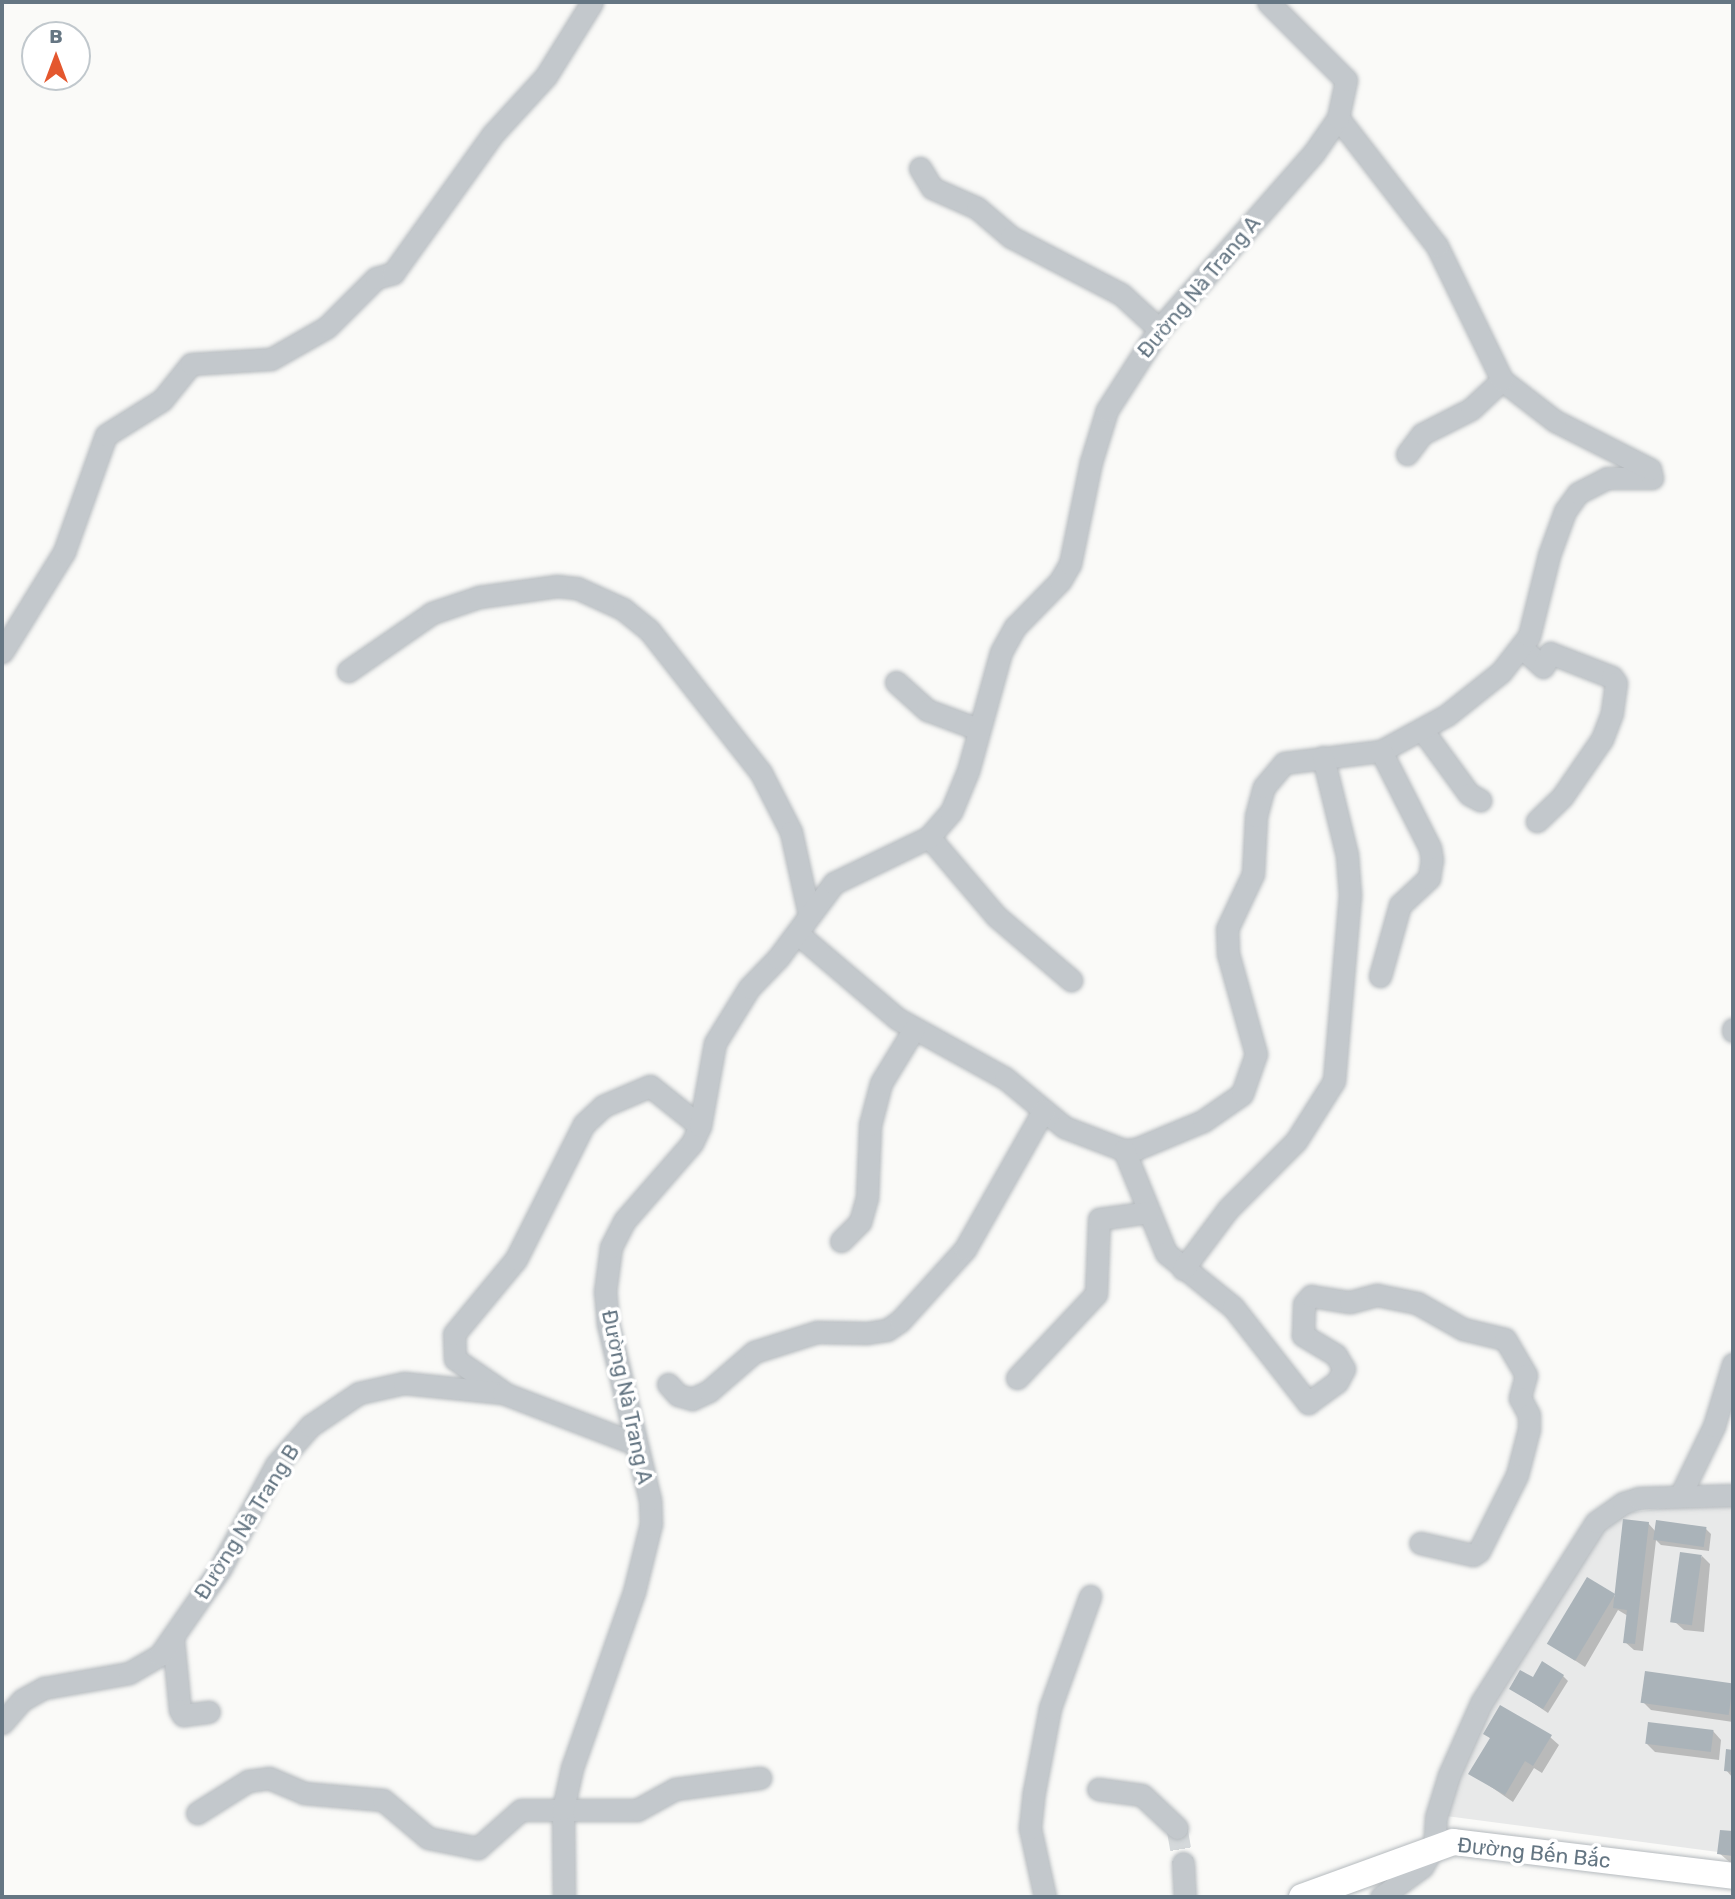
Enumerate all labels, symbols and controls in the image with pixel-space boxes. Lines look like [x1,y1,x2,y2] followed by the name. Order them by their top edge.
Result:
[21,21,91,91] north arrow
[49,25,63,48] text: B
[1132,211,1266,363] street label: Đường Nà Trang A
[596,1307,658,1487] street label: Đường Nà Trang A
[189,1440,305,1604] street label: Đường Nà Trang B
[1456,1832,1612,1874] street label: Đường Bến Bắc

